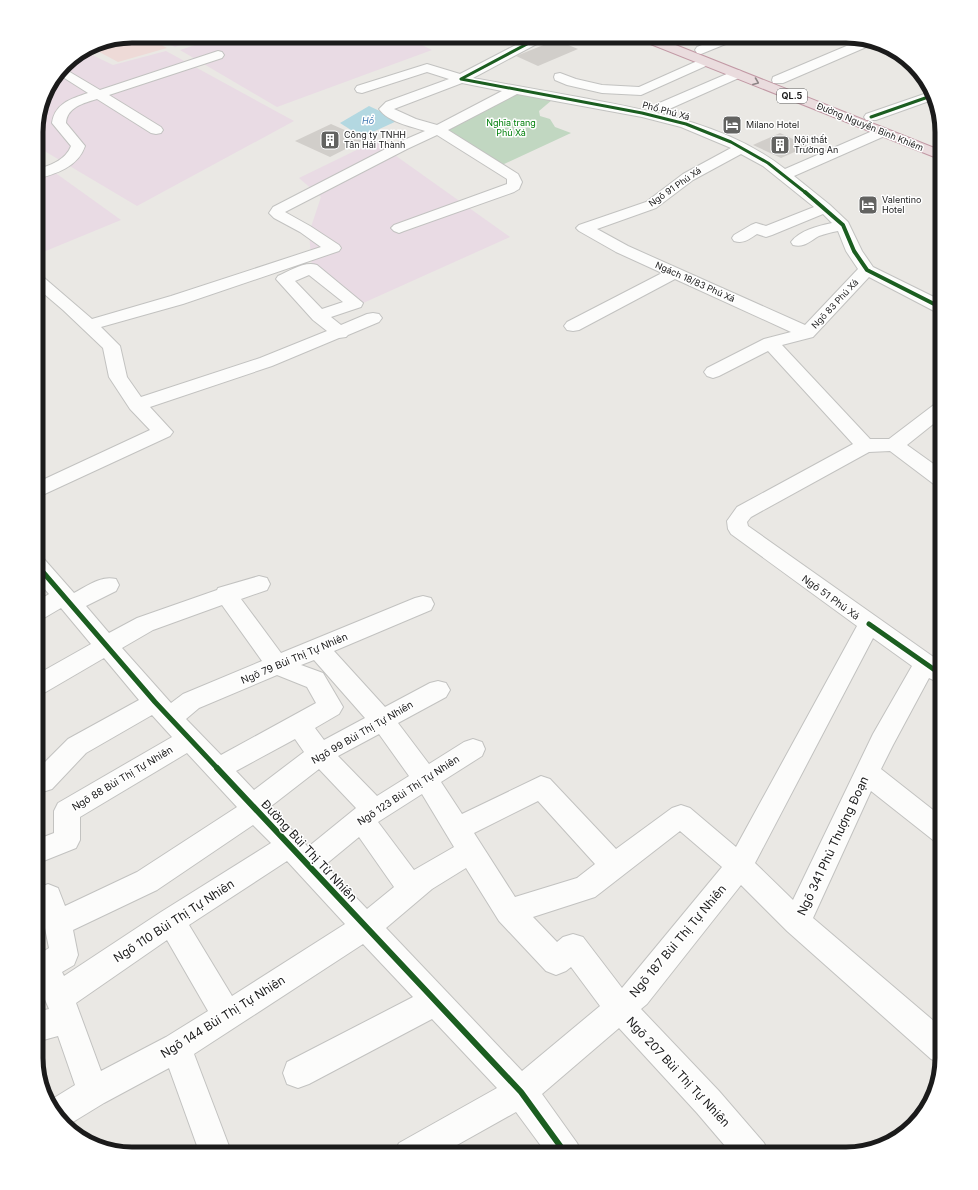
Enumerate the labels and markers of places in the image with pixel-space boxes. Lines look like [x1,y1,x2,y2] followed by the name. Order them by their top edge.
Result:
[721,114,743,136] hotel icon: Milano Hotel
[746,119,799,130] place label: Milano Hotel
[319,129,341,151] building icon: Công ty TNHH Tân Hải Thành
[344,129,406,150] place label: Công ty TNHH Tân Hải Thành
[769,134,791,156] building icon: Nội thất Trường An
[794,134,838,155] place label: Nội thất Trường An
[857,194,879,216] hotel icon: Valentino Hotel
[882,194,921,215] place label: Valentino Hotel

